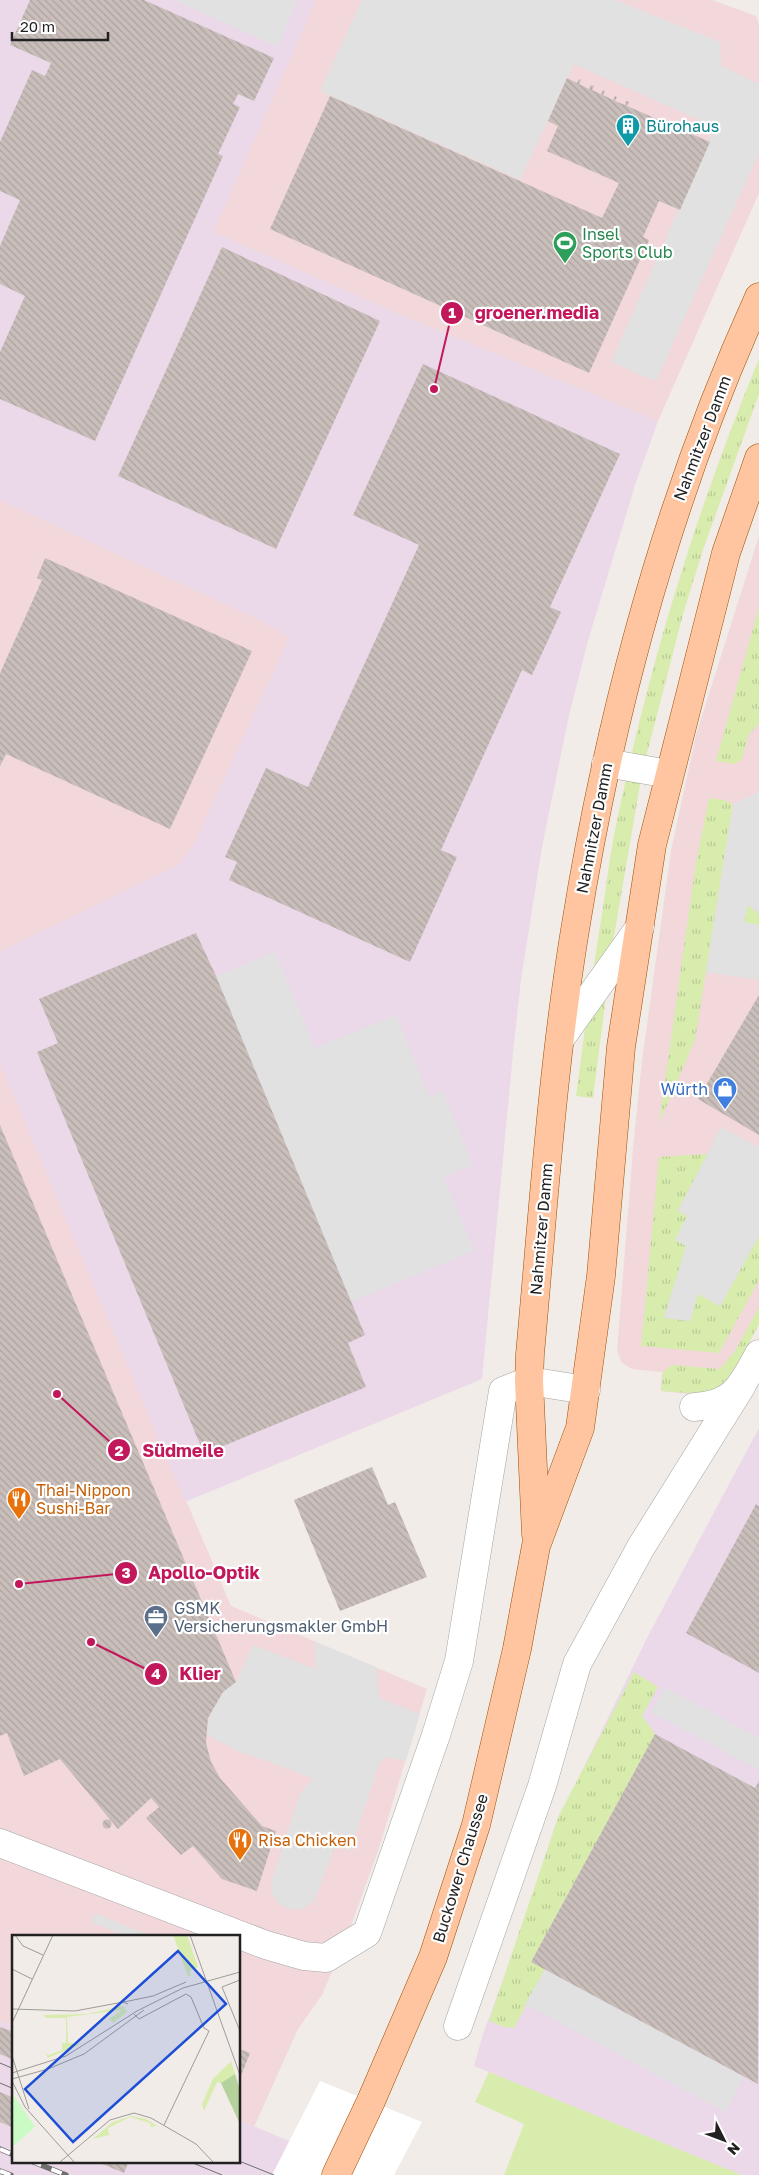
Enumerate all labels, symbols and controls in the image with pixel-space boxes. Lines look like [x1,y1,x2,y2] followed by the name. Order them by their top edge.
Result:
[12,10,109,42] scale bar
[20,17,55,35] text: 20 m
[615,113,641,147] building icon: Bürohaus
[646,116,719,136] place label: Bürohaus
[582,224,673,262] place label: Insel Sports Club
[552,230,578,264] sports icon: Insel Sports Club
[439,296,609,329] callout: groener.media
[475,301,599,323] text: groener.media
[448,303,456,321] text: 1
[669,373,735,503] street label: Nahmitzer Damm
[572,761,616,895] street label: Nahmitzer Damm
[712,1076,738,1110] shop icon: Würth
[660,1079,708,1099] place label: Würth
[525,1162,557,1296] street label: Nahmitzer Damm
[107,1434,233,1467] callout: Südmeile
[142,1439,224,1461] text: Südmeile
[114,1441,124,1459] text: 2
[36,1480,131,1518] place label: Thai-Nippon Sushi-Bar
[6,1486,32,1520] restaurant icon: Thai-Nippon Sushi-Bar
[113,1556,270,1589] callout: Apollo-Optik
[148,1561,260,1583] text: Apollo-Optik
[121,1563,131,1581] text: 3
[174,1598,388,1636] place label: GSMK Versicherungsmakler GmbH
[143,1604,169,1638] office icon: GSMK Versicherungsmakler GmbH
[144,1657,231,1690] callout: Klier
[179,1662,221,1684] text: Klier
[151,1664,161,1682] text: 4
[428,1791,492,1945] street label: Buckower Chaussee
[227,1827,253,1861] restaurant icon: Risa Chicken
[258,1830,356,1850] place label: Risa Chicken
[12,1935,240,2162] inset map
[699,2115,749,2165] north arrow
[724,2139,744,2159] text: N

